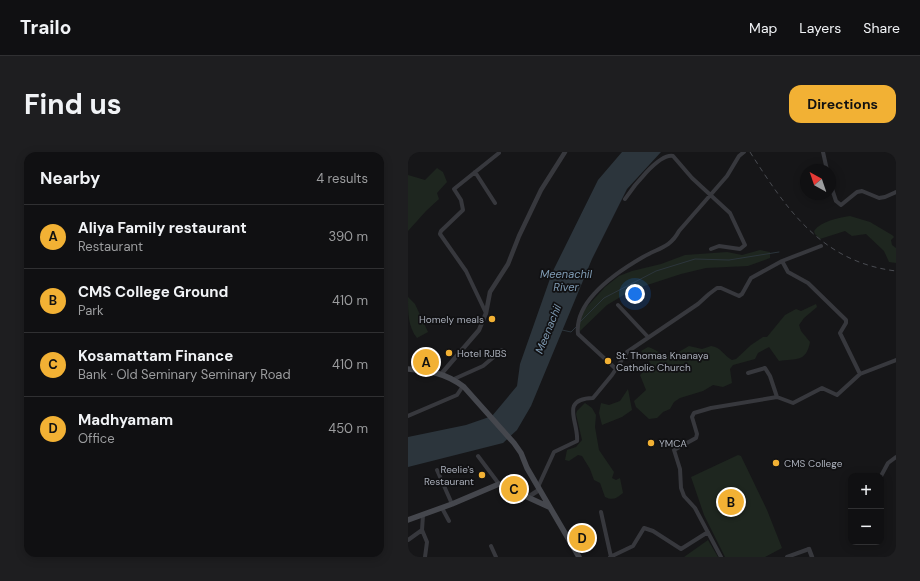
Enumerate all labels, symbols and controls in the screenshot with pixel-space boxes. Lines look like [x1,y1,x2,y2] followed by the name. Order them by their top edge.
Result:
[20,15,71,40] text: Trailo
[749,19,777,37] text: Map
[799,19,841,37] text: Layers
[863,19,900,37] text: Share
[789,85,896,123] button: Directions
[24,86,122,123] text: Find us
[800,164,836,200] north arrow
[40,167,100,189] text: Nearby
[316,170,368,187] text: 4 results
[78,218,247,238] text: Aliya Family restaurant
[48,228,58,245] text: A
[329,228,368,245] text: 390 m
[78,238,143,255] text: Restaurant
[540,267,593,294] water label: Meenachil River
[78,282,228,302] text: CMS College Ground
[625,284,645,304] your location
[49,292,57,309] text: B
[332,292,368,309] text: 410 m
[78,302,104,319] text: Park
[532,302,564,356] water label: Meenachil
[419,313,484,326] place label: Homely meals
[487,314,497,324] marker: Homely meals
[78,346,233,366] text: Kosamattam Finance
[413,347,439,377] pin: A
[457,347,507,360] place label: Hotel RJBS
[444,348,454,358] marker: Hotel RJBS
[616,349,708,374] place label: St. Thomas Knanaya Catholic Church
[48,356,58,373] text: C
[332,356,368,373] text: 410 m
[603,356,613,366] marker: St. Thomas Knanaya Catholic Church
[78,366,291,383] text: Bank · Old Seminary Seminary Road
[78,410,173,430] text: Madhyamam
[48,420,58,437] text: D
[328,420,368,437] text: 450 m
[78,430,115,447] text: Office
[659,437,687,450] place label: YMCA
[646,438,656,448] marker: YMCA
[784,457,843,470] place label: CMS College
[771,458,781,468] marker: CMS College
[424,463,474,488] place label: Reelie's Restaurant
[477,470,487,480] marker: Reelie's Restaurant
[848,473,884,545] map controls
[848,473,884,509] button: +
[501,474,527,504] pin: C
[718,487,744,517] pin: B
[848,509,884,545] button: −
[569,523,595,553] pin: D

